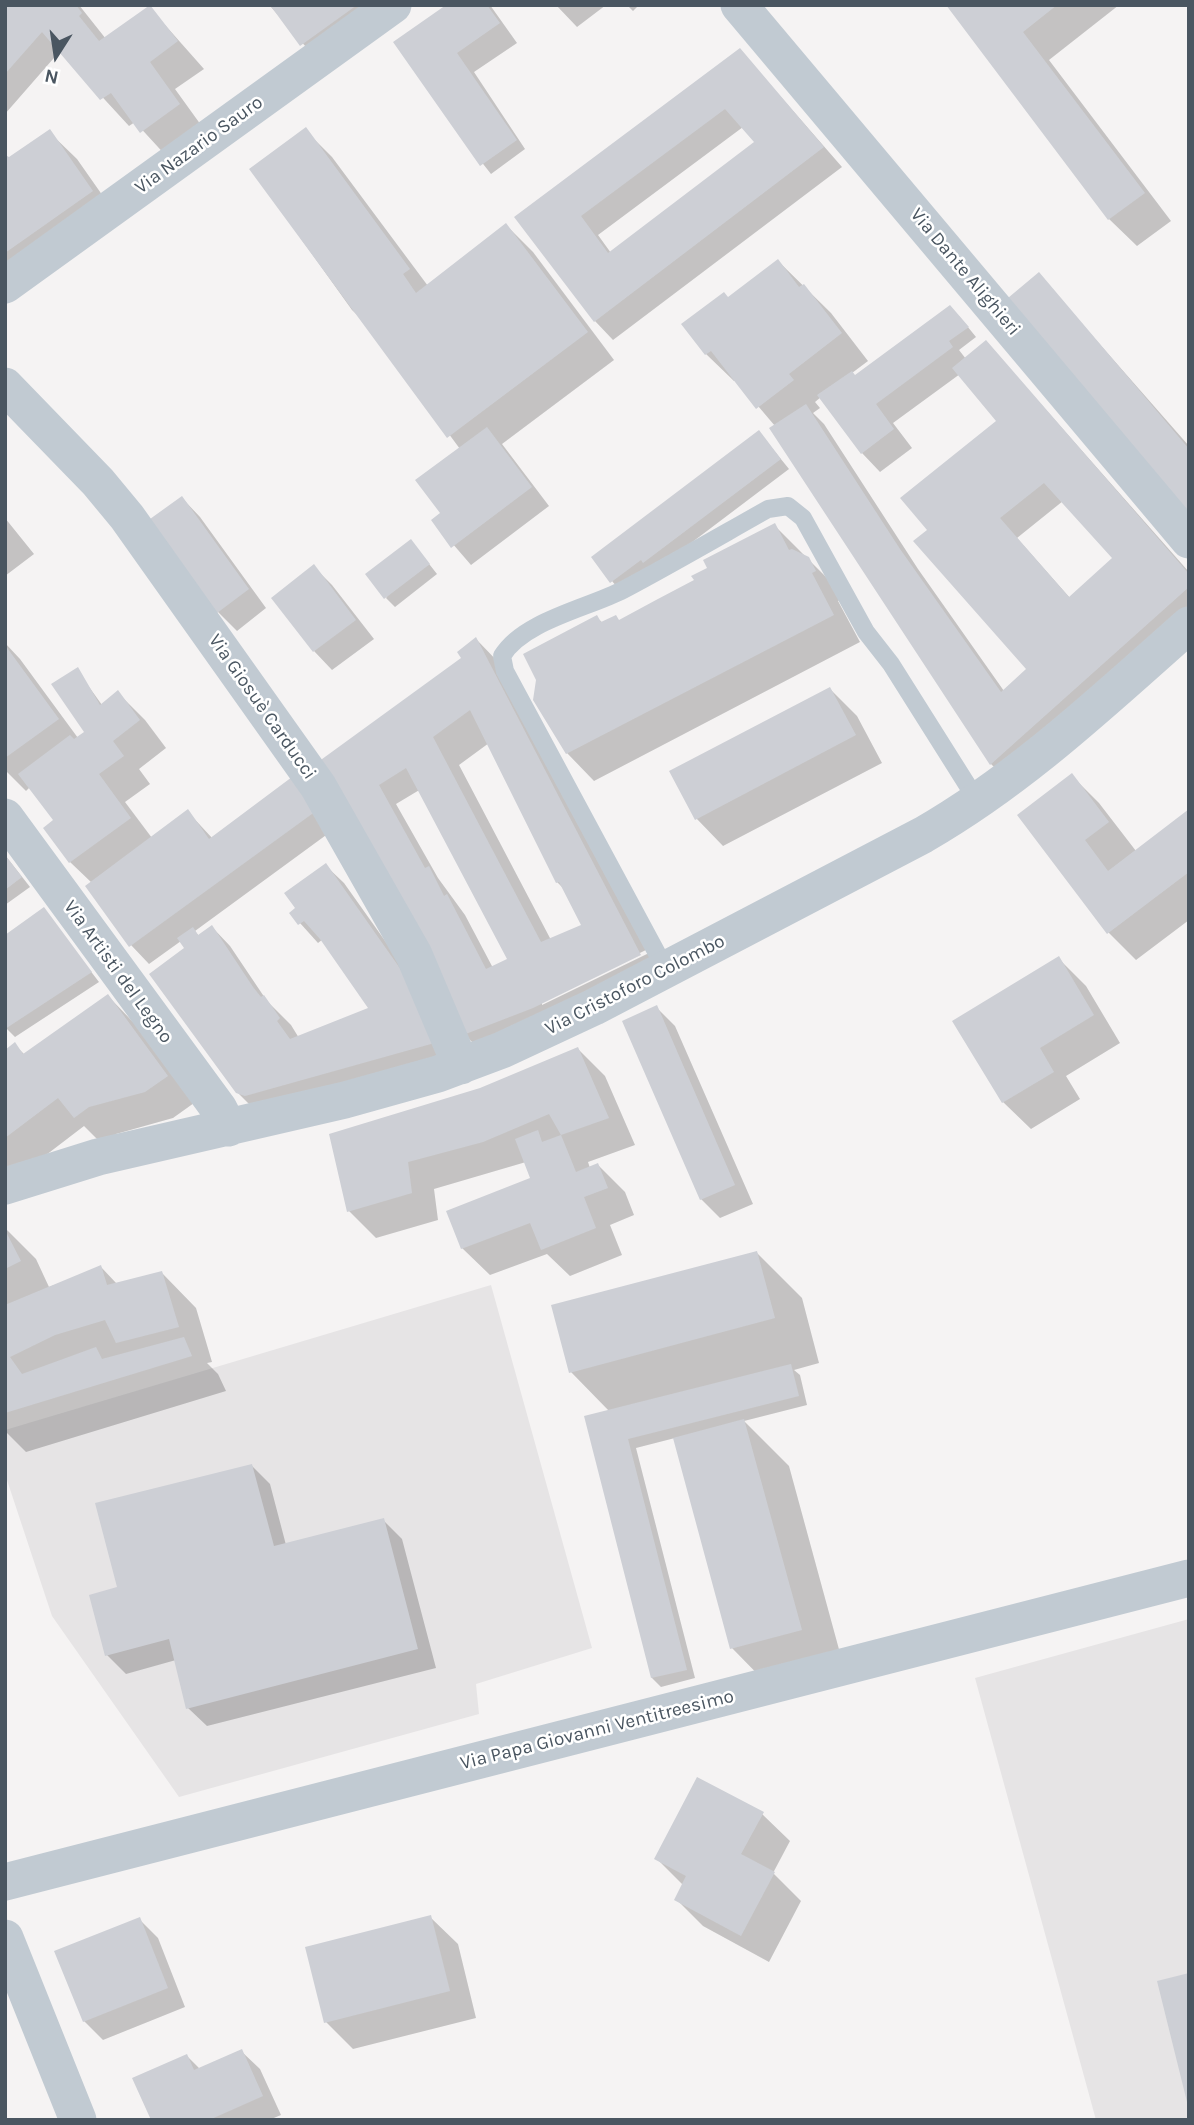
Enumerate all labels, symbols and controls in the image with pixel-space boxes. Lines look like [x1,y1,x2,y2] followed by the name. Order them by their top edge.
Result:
[21,21,91,91] north arrow
[43,64,61,89] text: N
[131,91,267,199] street label: Via Nazario Sauro
[905,204,1025,340] street label: Via Dante Alighieri
[203,630,321,784] street label: Via Giosuè Carducci
[58,896,178,1048] street label: Via Artisti del Legno
[541,930,729,1040] street label: Via Cristoforo Colombo
[458,1685,736,1775] street label: Via Papa Giovanni Ventitreesimo

